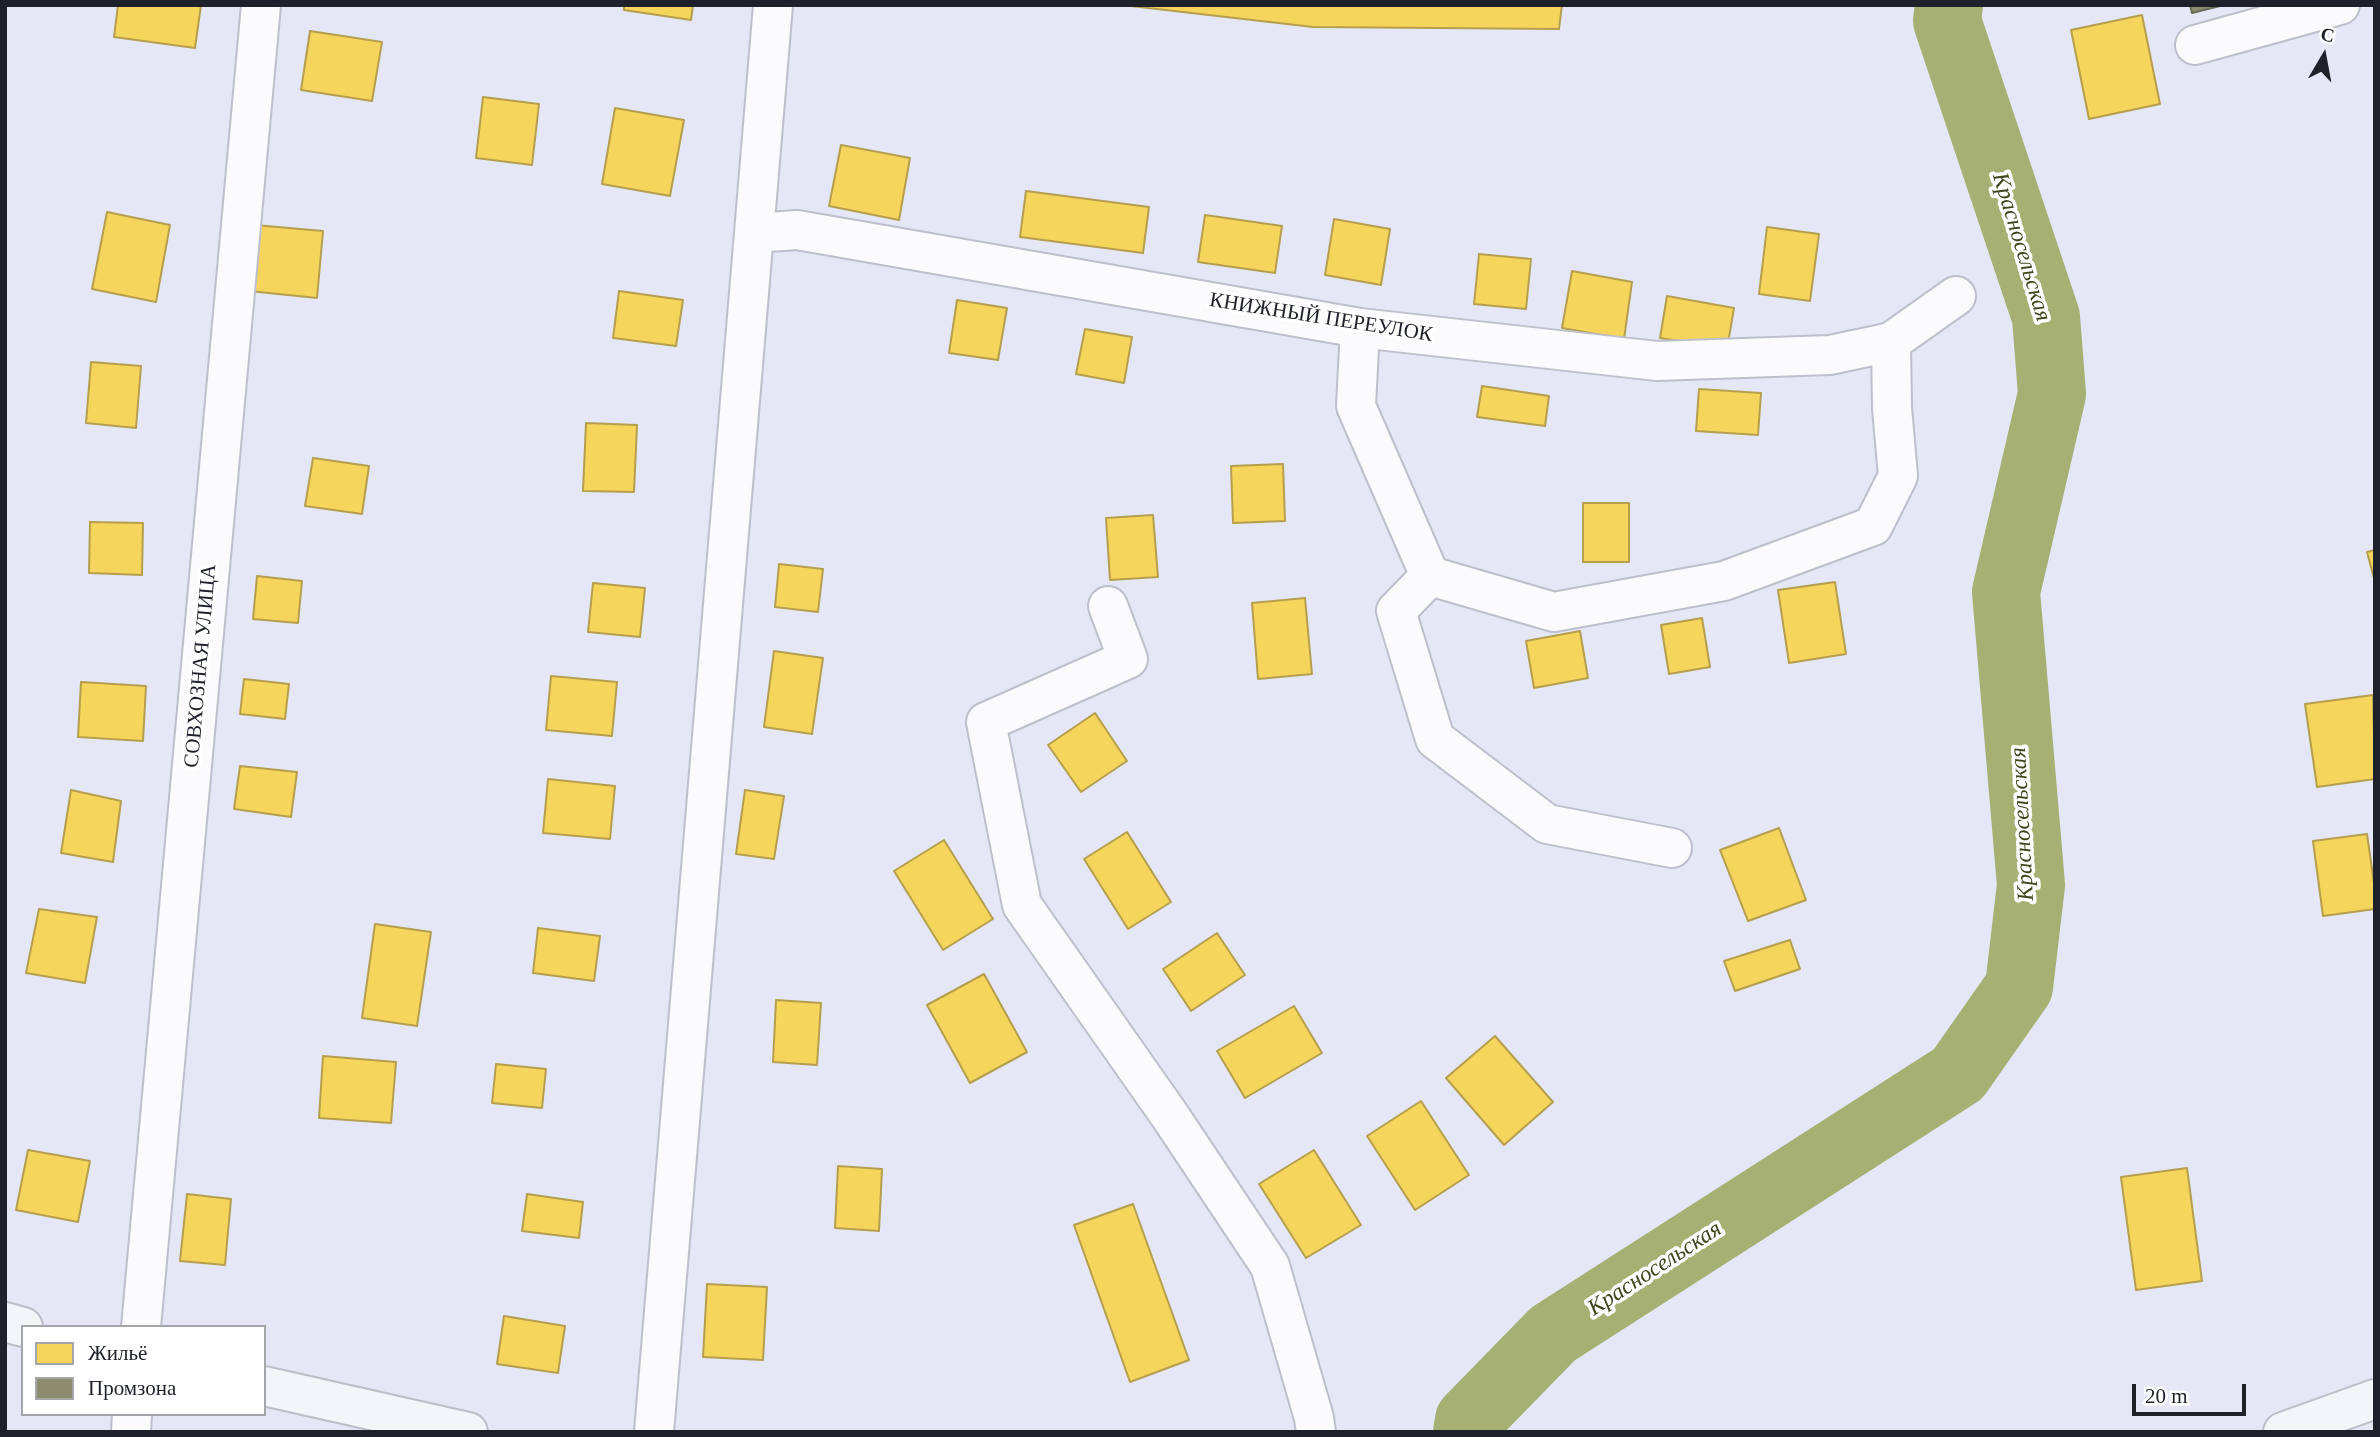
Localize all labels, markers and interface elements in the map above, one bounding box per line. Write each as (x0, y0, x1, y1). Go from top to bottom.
north arrow (2289, 21, 2359, 91)
text: С (2319, 23, 2336, 46)
water label: Красносельская (1985, 169, 2057, 325)
street label: КНИЖНЫЙ ПЕРЕУЛОК (1208, 288, 1434, 348)
street label: СОВХОЗНАЯ УЛИЦА (180, 563, 222, 769)
water label: Красносельская (2005, 746, 2041, 902)
water label: Красносельская (1583, 1215, 1727, 1323)
legend (21, 1325, 266, 1416)
text: Жильё (88, 1341, 147, 1365)
scale bar (2135, 1370, 2249, 1414)
text: Промзона (88, 1376, 176, 1400)
text: 20 m (2145, 1384, 2188, 1408)

